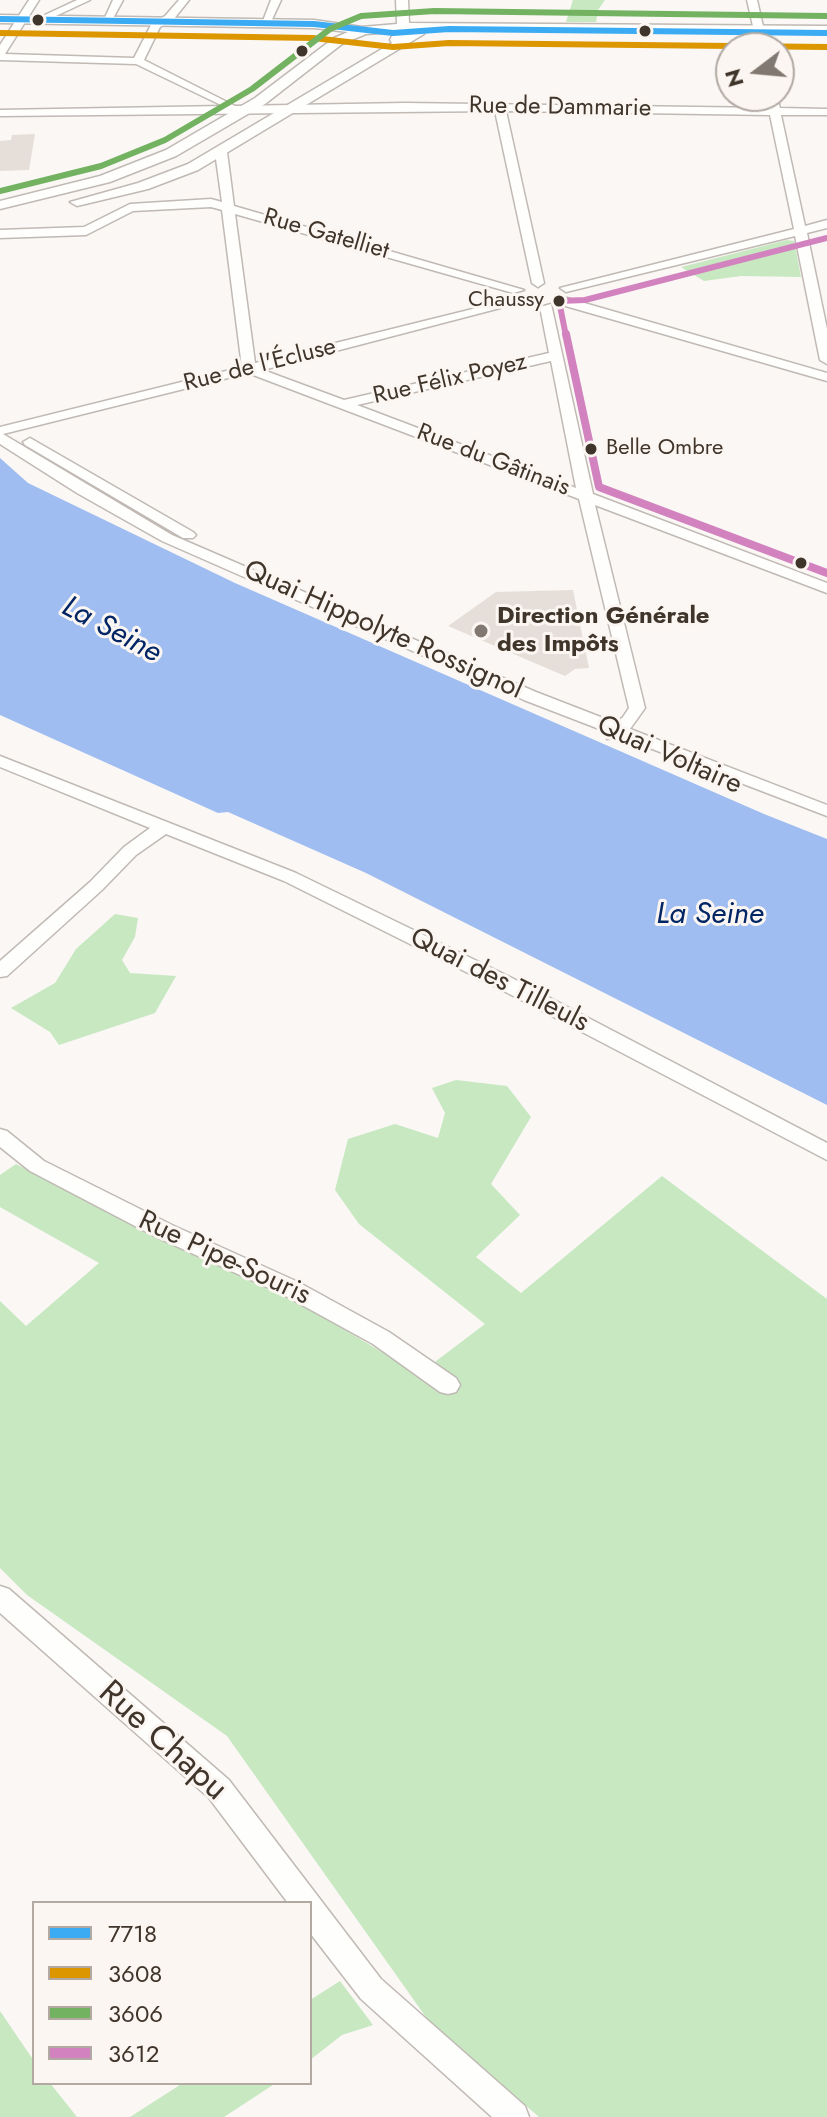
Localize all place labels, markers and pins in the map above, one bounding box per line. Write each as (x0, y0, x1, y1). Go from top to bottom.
unlabelled marker (30, 12, 46, 28)
unlabelled marker (637, 23, 653, 39)
unlabelled marker (294, 43, 310, 59)
place label: Chaussy (468, 288, 544, 314)
marker: Chaussy (551, 293, 567, 309)
place label: Belle Ombre (606, 436, 723, 462)
marker: Belle Ombre (583, 441, 599, 457)
unlabelled marker (793, 555, 809, 571)
place label: Direction Générale des Impôts (497, 603, 710, 659)
marker: Direction Générale des Impôts (472, 622, 490, 640)

